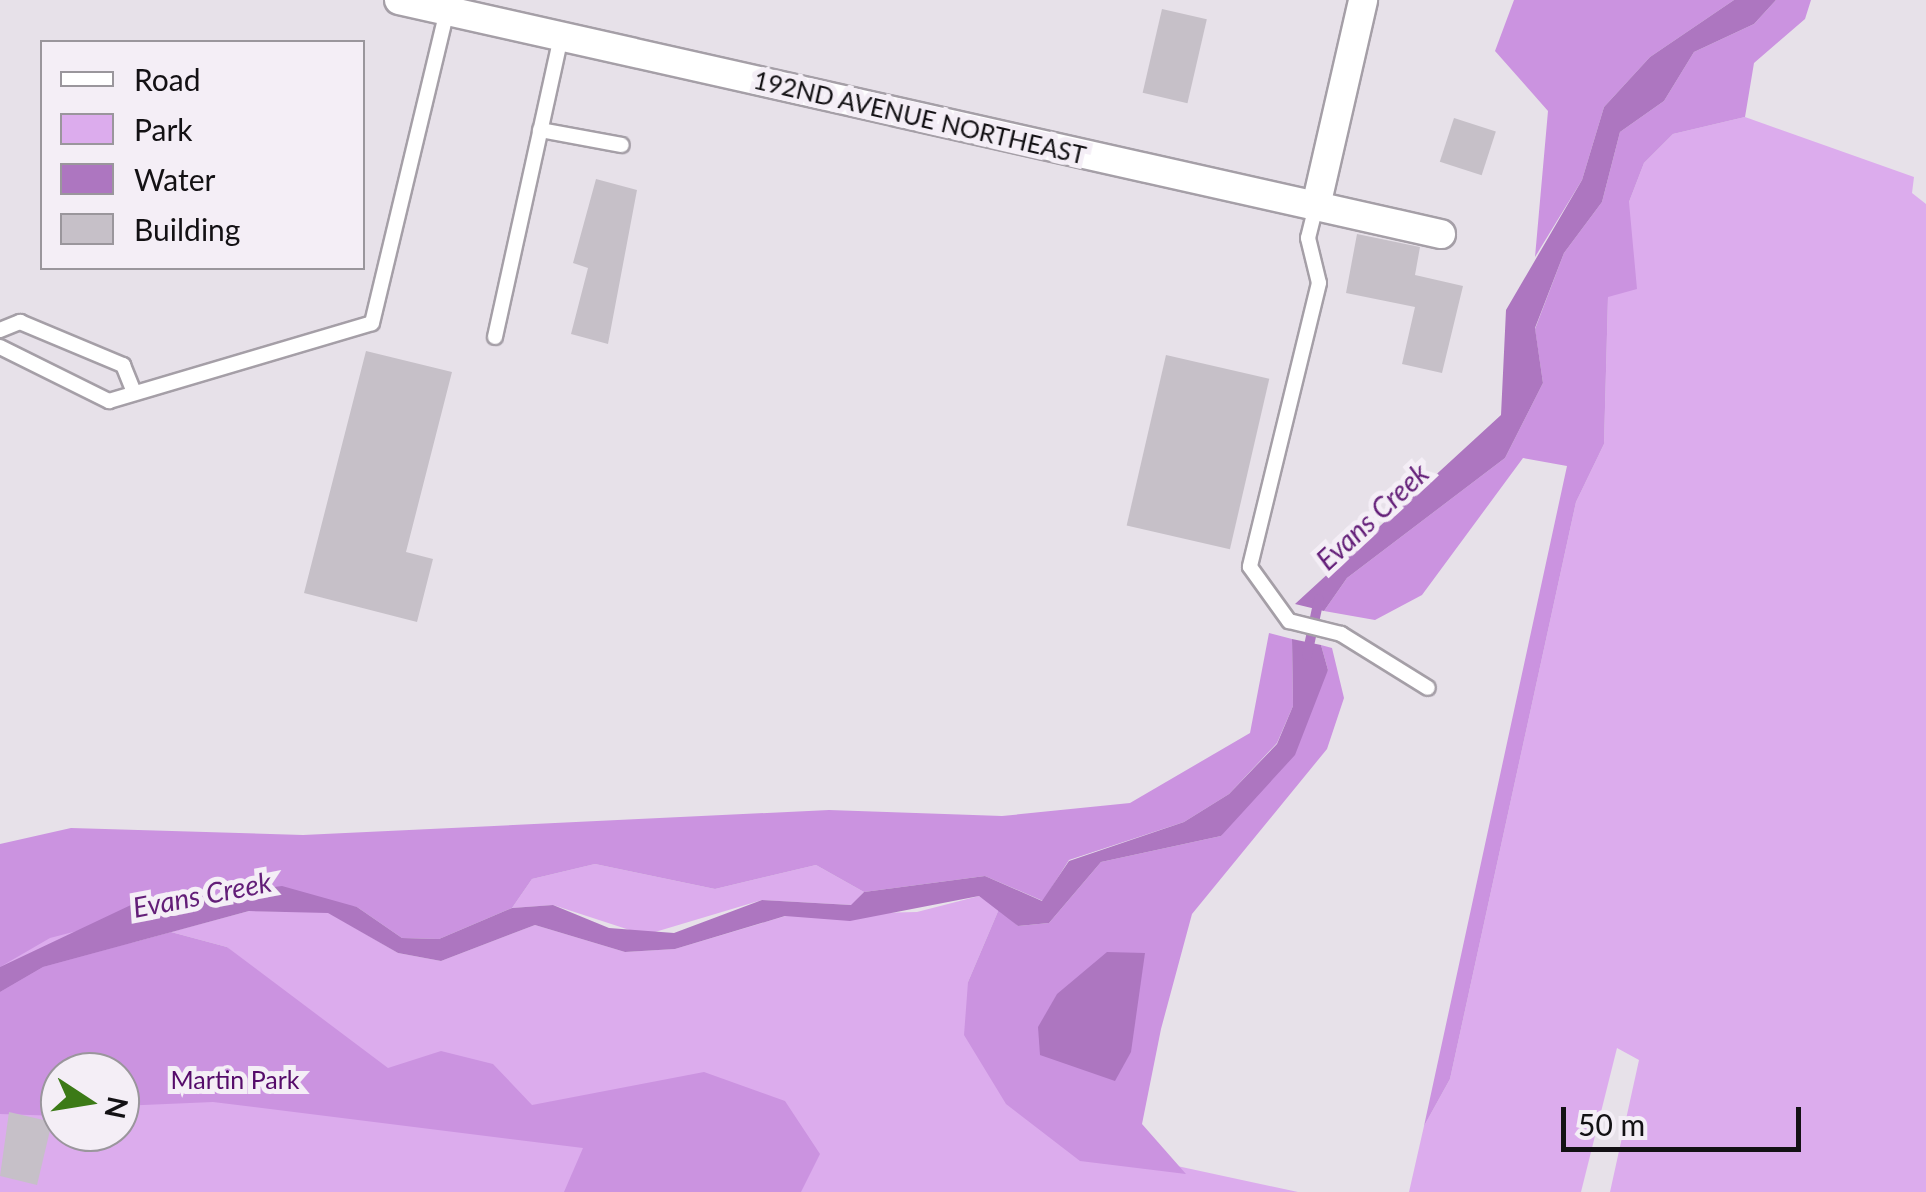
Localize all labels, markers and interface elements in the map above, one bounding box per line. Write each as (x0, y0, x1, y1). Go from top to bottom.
legend (40, 40, 365, 270)
text: Road (134, 61, 201, 97)
street label: 192ND AVENUE NORTHEAST (751, 64, 1089, 170)
text: Park (134, 111, 193, 147)
text: Water (134, 161, 216, 197)
text: Building (134, 211, 240, 247)
water label: Evans Creek (1309, 456, 1435, 576)
water label: Evans Creek (130, 864, 274, 924)
north arrow (40, 1052, 140, 1152)
park label: Martin Park (171, 1064, 299, 1094)
scale bar (1566, 1087, 1806, 1149)
text: N (99, 1094, 136, 1122)
text: 50 m (1578, 1106, 1645, 1142)

